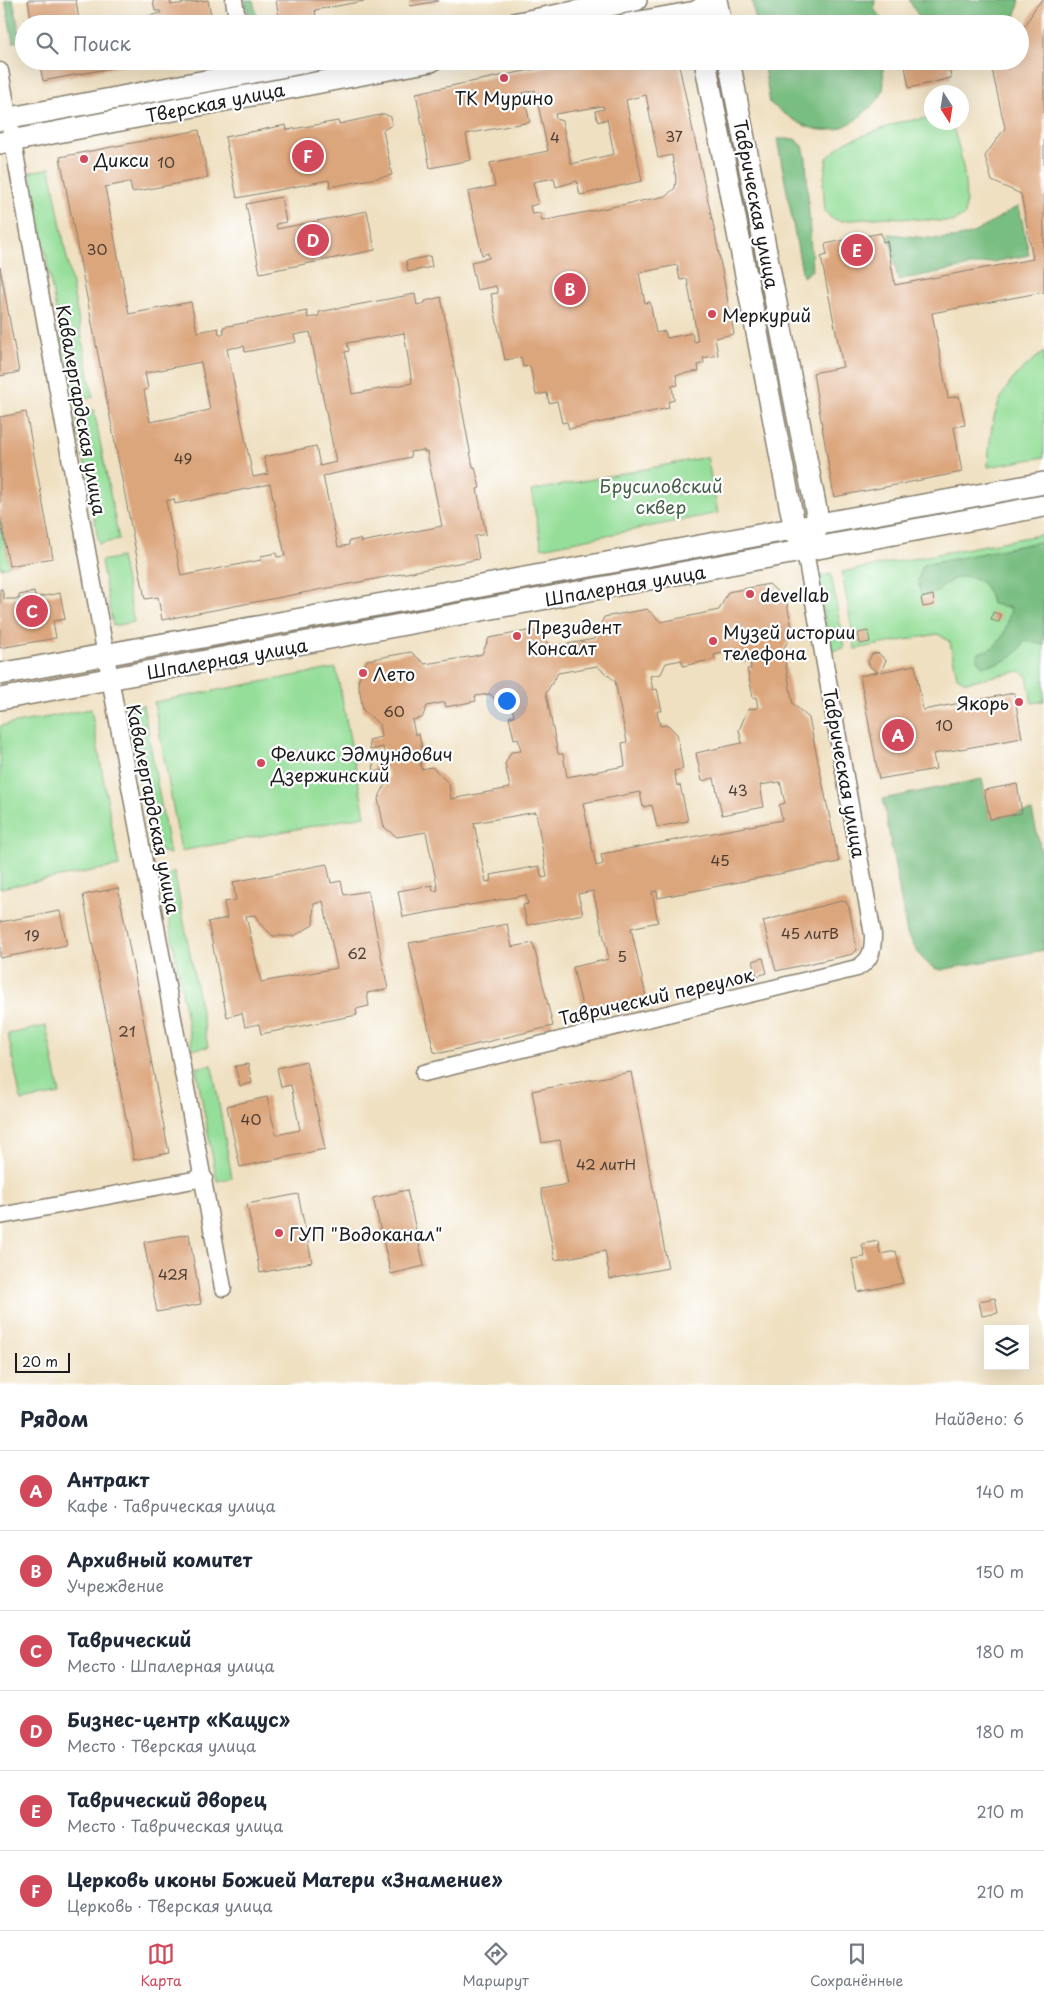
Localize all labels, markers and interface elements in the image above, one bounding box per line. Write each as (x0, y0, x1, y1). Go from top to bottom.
search box (15, 15, 1029, 70)
icon: search (33, 29, 61, 57)
text: Поиск (73, 29, 131, 57)
marker: ТК Мурино (498, 72, 510, 84)
street label: Тверская улица (143, 75, 287, 129)
place label: ТК Мурино (454, 84, 554, 111)
north arrow (924, 85, 969, 130)
street label: Таврическая улица (727, 117, 787, 292)
house number: 37 (665, 124, 683, 147)
house number: 4 (550, 125, 560, 148)
pin: F (292, 137, 324, 175)
place label: Дикси (93, 146, 149, 173)
house number: 10 (157, 150, 175, 173)
marker: Дикси (78, 153, 90, 165)
pin: D (297, 221, 329, 259)
pin: E (841, 231, 873, 269)
house number: 30 (87, 237, 107, 260)
pin: B (554, 270, 586, 308)
place label: Меркурий (722, 301, 811, 328)
street label: Кавалергардская улица (50, 303, 114, 518)
marker: Меркурий (706, 308, 718, 320)
house number: 49 (174, 446, 192, 469)
park label: Брусиловский сквер (599, 472, 723, 520)
street label: Шпалерная улица (543, 557, 708, 612)
place label: devellab (760, 581, 829, 608)
marker: devellab (744, 588, 756, 600)
pin: C (16, 592, 48, 630)
place label: Президент Консалт (527, 613, 622, 661)
place label: Музей истории телефона (723, 618, 856, 666)
street label: Шпалерная улица (145, 630, 310, 685)
marker: Президент Консалт (511, 630, 523, 642)
marker: Музей истории телефона (707, 635, 719, 647)
place label: Лето (373, 660, 415, 687)
marker: Лето (357, 667, 369, 679)
street label: Таврическая улица (817, 686, 873, 861)
your location (494, 688, 520, 714)
place label: Якорь (957, 689, 1009, 716)
marker: Якорь (1013, 696, 1025, 708)
house number: 60 (383, 699, 405, 722)
street label: Кавалергардская улица (120, 702, 188, 917)
house number: 10 (935, 713, 953, 736)
pin: A (882, 716, 914, 754)
place label: Феликс Эдмундович Дзержинский (270, 740, 453, 788)
marker: Феликс Эдмундович Дзержинский (255, 757, 267, 769)
house number: 43 (728, 778, 748, 801)
house number: 45 (710, 848, 730, 871)
house number: 45 литВ (781, 921, 839, 944)
house number: 19 (24, 923, 40, 946)
house number: 62 (347, 941, 367, 964)
house number: 5 (617, 944, 627, 967)
street label: Таврический переулок (556, 960, 757, 1032)
house number: 21 (118, 1019, 136, 1042)
house number: 40 (241, 1107, 261, 1130)
house number: 42 литН (576, 1152, 636, 1175)
place label: ГУП "Водоканал" (289, 1220, 442, 1247)
marker: ГУП "Водоканал" (273, 1227, 285, 1239)
house number: 42Я (158, 1262, 188, 1285)
map controls (984, 1325, 1029, 1370)
button: layers (984, 1325, 1029, 1370)
scale bar (15, 1350, 70, 1373)
text: 20 m (22, 1351, 58, 1372)
text: Рядом (20, 1402, 88, 1434)
text: Найдено: 6 (934, 1406, 1024, 1430)
text: Антракт (67, 1465, 149, 1493)
text: A (30, 1479, 42, 1503)
text: 140 m (976, 1479, 1024, 1503)
text: Кафе · Таврическая улица (67, 1493, 275, 1517)
text: Архивный комитет (67, 1545, 252, 1573)
text: B (31, 1559, 41, 1583)
text: 150 m (976, 1559, 1024, 1583)
text: Учреждение (67, 1573, 164, 1597)
text: Таврический (67, 1625, 192, 1653)
text: C (30, 1639, 42, 1663)
text: 180 m (976, 1639, 1024, 1663)
text: Место · Шпалерная улица (67, 1653, 275, 1677)
text: Бизнес-центр «Кацус» (67, 1705, 290, 1733)
text: D (30, 1719, 42, 1743)
text: 180 m (976, 1719, 1024, 1743)
text: Место · Тверская улица (67, 1733, 256, 1757)
text: Таврический дворец (67, 1785, 266, 1813)
text: E (31, 1799, 41, 1823)
text: 210 m (976, 1799, 1024, 1823)
text: Место · Таврическая улица (67, 1813, 283, 1837)
text: Церковь иконы Божией Матери «Знамение» (67, 1865, 503, 1893)
text: F (31, 1879, 41, 1903)
text: 210 m (976, 1879, 1024, 1903)
text: Церковь · Тверская улица (67, 1893, 273, 1917)
tab: Карта (141, 1940, 182, 1991)
tab: Маршрут (463, 1940, 529, 1991)
tab: Сохранённые (810, 1940, 903, 1991)

